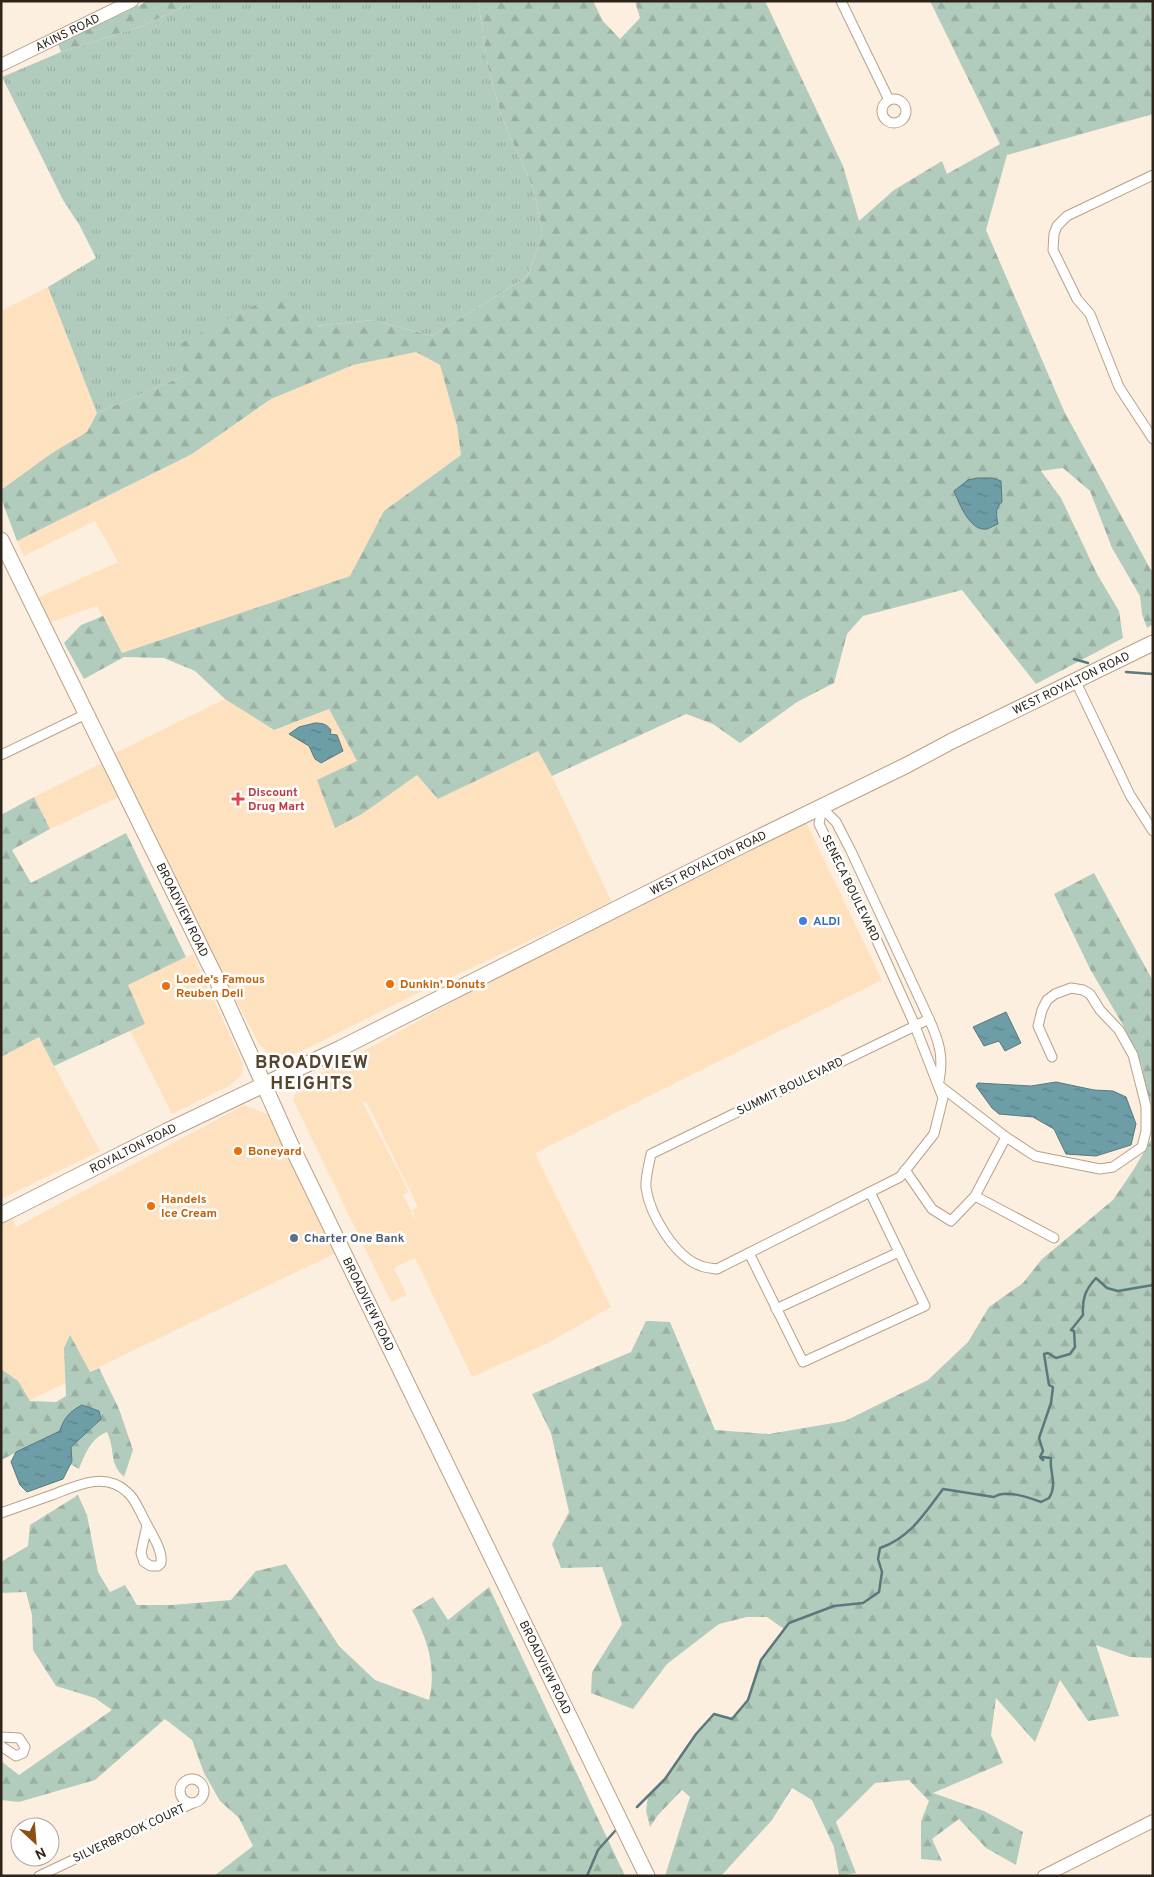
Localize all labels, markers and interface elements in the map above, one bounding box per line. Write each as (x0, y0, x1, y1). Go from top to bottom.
street label: AKINS ROAD (33, 11, 103, 56)
street label: WEST ROYALTON ROAD (1010, 649, 1133, 719)
place label: Discount Drug Mart (248, 785, 305, 815)
marker: Discount Drug Mart (232, 793, 244, 805)
street label: WEST ROYALTON ROAD (647, 828, 770, 900)
street label: SENECA BOULEVARD (817, 832, 883, 945)
street label: BROADVIEW ROAD (152, 861, 211, 960)
place label: ALDI (813, 914, 840, 930)
marker: ALDI (797, 915, 809, 927)
place label: Loede's Famous Reuben Deli (176, 972, 265, 1002)
place label: Dunkin' Donuts (400, 977, 486, 993)
marker: Dunkin' Donuts (384, 978, 396, 990)
marker: Loede's Famous Reuben Deli (160, 980, 172, 992)
district label: BROADVIEW HEIGHTS (255, 1052, 369, 1096)
street label: SUMMIT BOULEVARD (734, 1054, 846, 1120)
street label: ROYALTON ROAD (87, 1121, 180, 1178)
place label: Boneyard (248, 1144, 302, 1160)
marker: Boneyard (232, 1145, 244, 1157)
place label: Handels Ice Cream (161, 1192, 217, 1222)
marker: Handels Ice Cream (145, 1200, 157, 1212)
place label: Charter One Bank (304, 1231, 405, 1247)
marker: Charter One Bank (288, 1232, 300, 1244)
street label: BROADVIEW ROAD (338, 1255, 397, 1354)
street label: BROADVIEW ROAD (515, 1618, 574, 1718)
street label: SILVERBROOK COURT (71, 1801, 188, 1867)
north arrow (10, 1817, 60, 1867)
text: N (32, 1842, 48, 1862)

